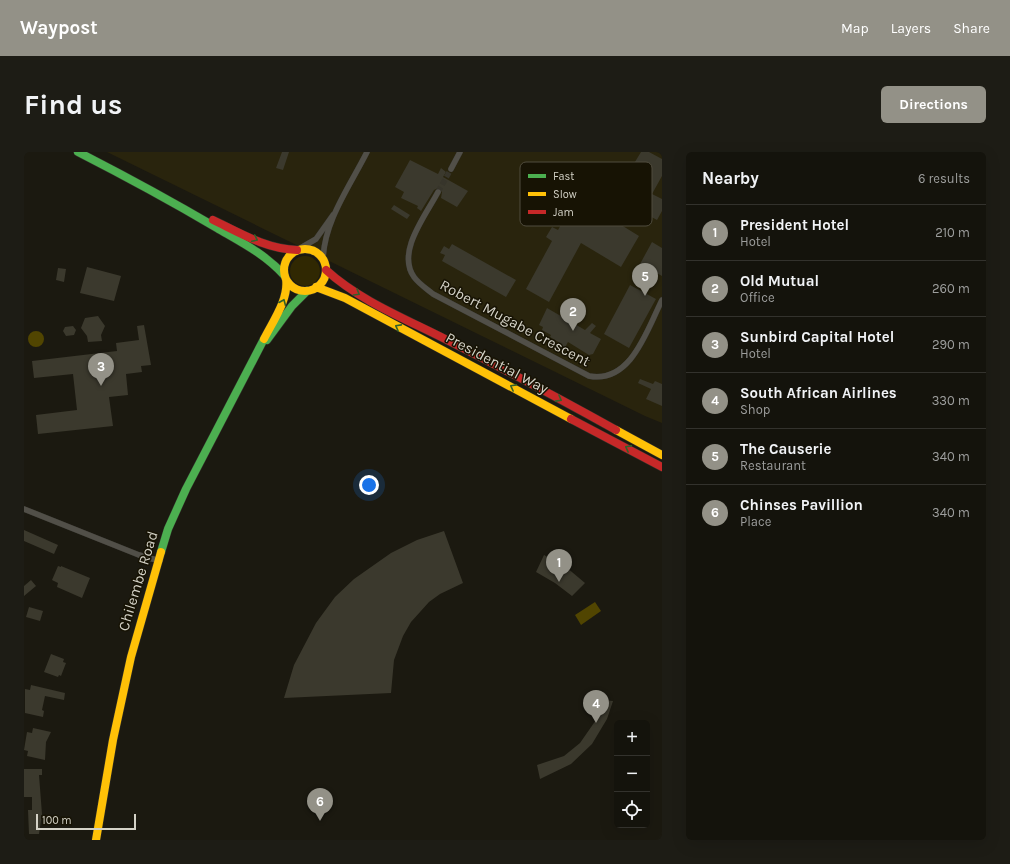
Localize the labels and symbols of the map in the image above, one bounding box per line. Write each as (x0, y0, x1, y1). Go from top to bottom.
legend (520, 162, 652, 226)
text: Fast (553, 170, 574, 183)
text: Slow (553, 188, 577, 201)
text: Jam (553, 206, 574, 219)
one-way arrow (251, 234, 259, 242)
pin: 5 (632, 263, 658, 296)
street label: Robert Mugabe Crescent (437, 276, 594, 370)
one-way arrow (353, 289, 360, 296)
pin: 2 (560, 298, 586, 331)
one-way arrow (278, 299, 286, 306)
one-way arrow (395, 324, 402, 331)
street label: Presidential Way (443, 328, 551, 398)
pin: 3 (88, 353, 114, 386)
one-way arrow (510, 384, 517, 392)
one-way arrow (555, 394, 562, 402)
one-way arrow (624, 446, 632, 453)
your location (359, 475, 379, 495)
street label: Chilembe Road (114, 529, 162, 633)
pin: 1 (546, 549, 572, 582)
pin: 4 (583, 690, 609, 723)
pin: 6 (307, 788, 333, 821)
scale bar (36, 812, 136, 831)

